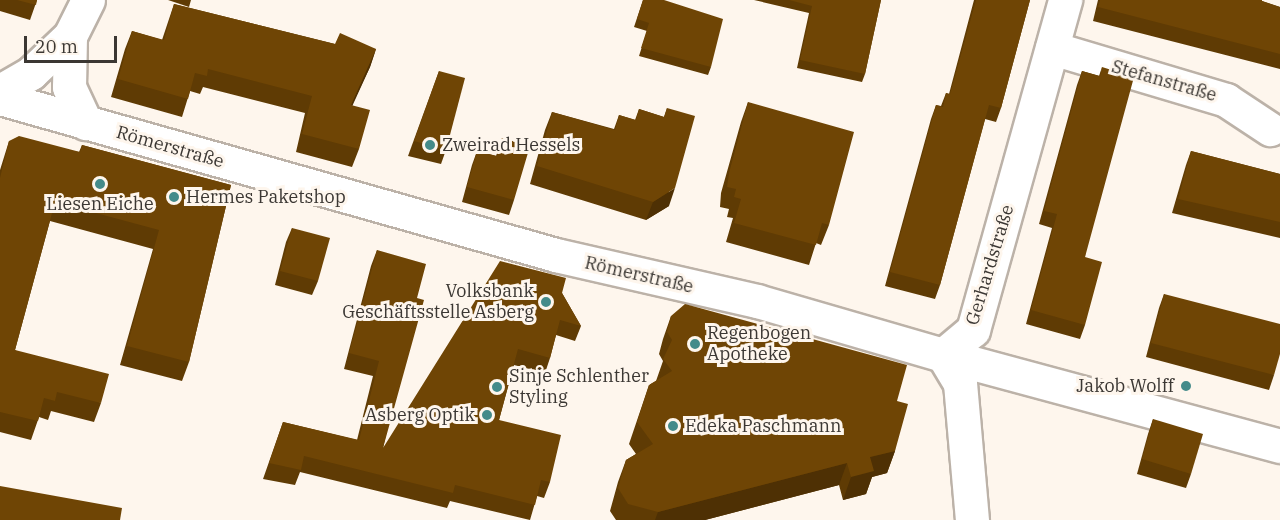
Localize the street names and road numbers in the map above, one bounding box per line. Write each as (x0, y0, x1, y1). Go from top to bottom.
street label: Stefanstraße (1109, 56, 1219, 106)
street label: Römerstraße (114, 121, 226, 173)
street label: Gerhardstraße (961, 202, 1019, 328)
street label: Römerstraße (583, 252, 695, 298)

